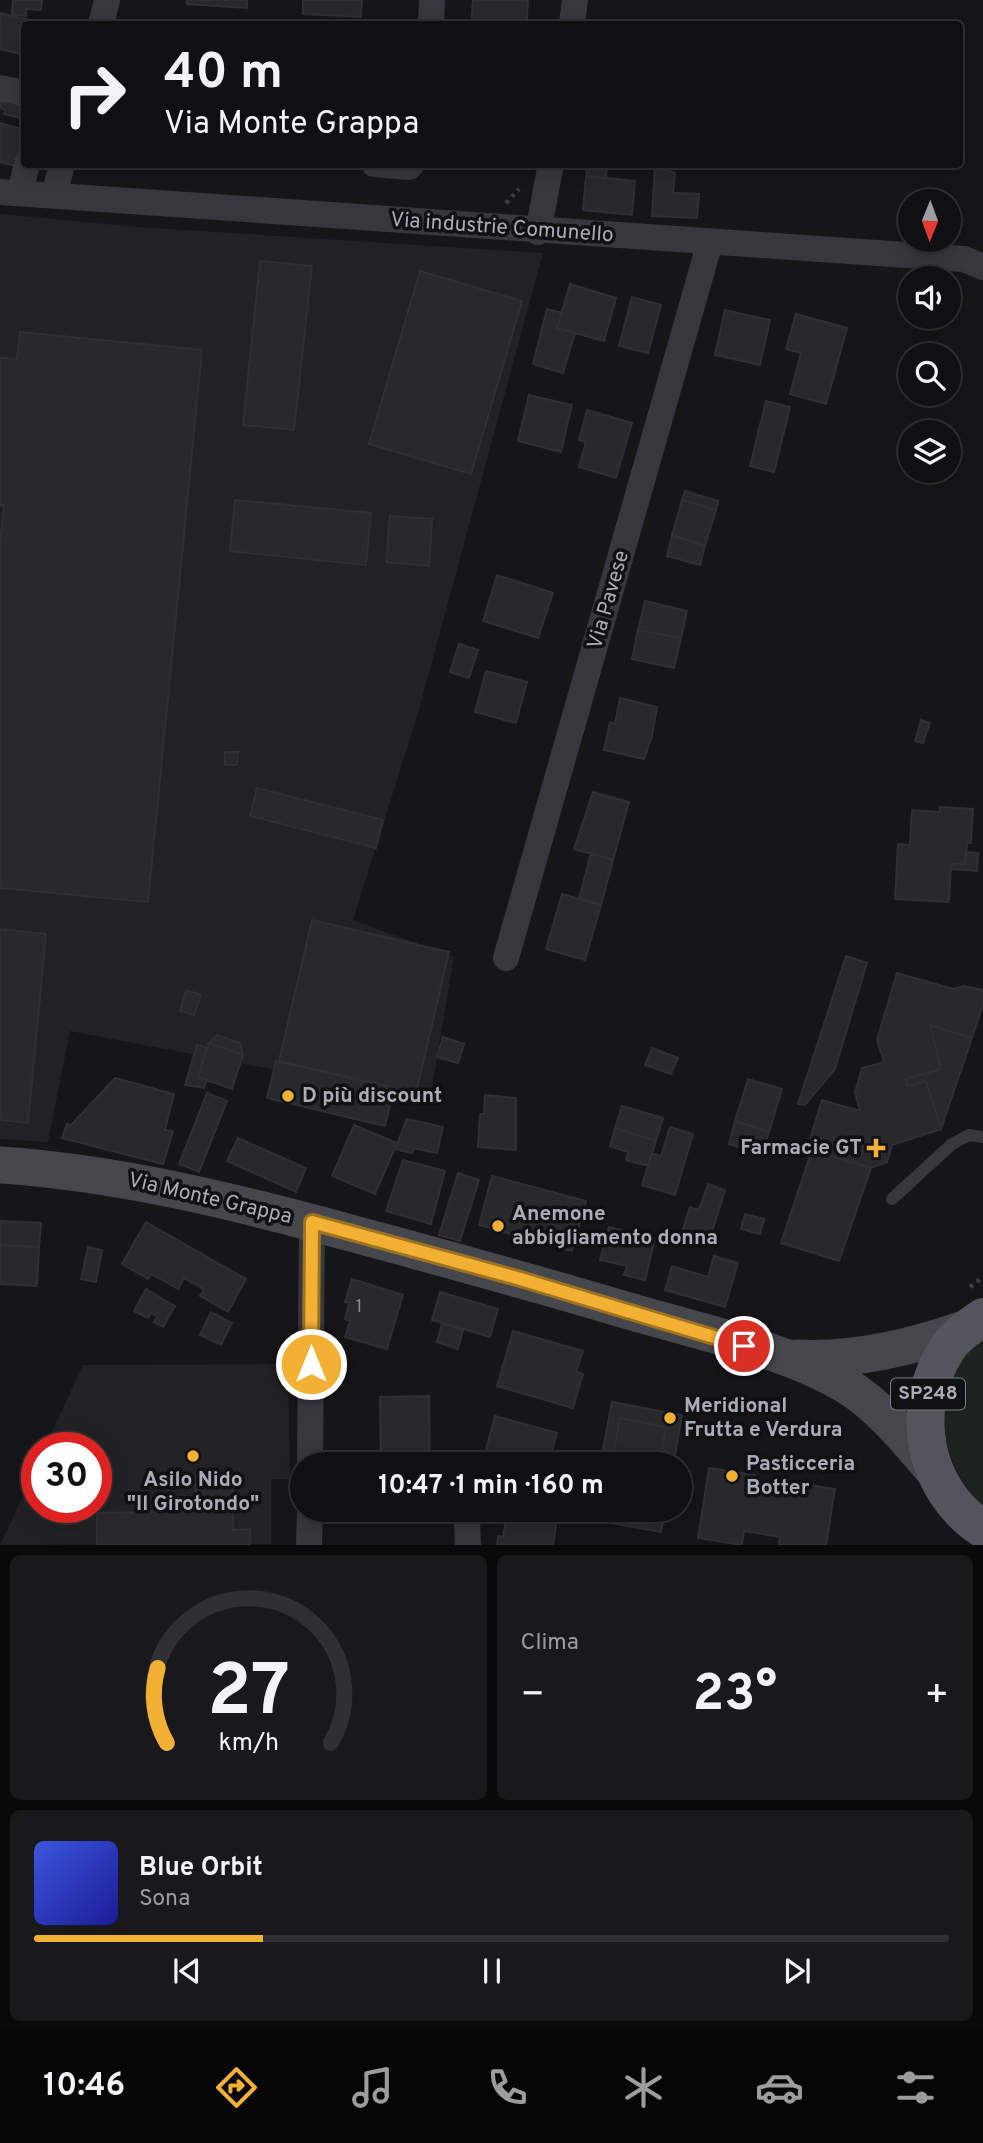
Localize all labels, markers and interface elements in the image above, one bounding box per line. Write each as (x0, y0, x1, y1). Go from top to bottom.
text: 40 m (164, 44, 283, 106)
icon: right (49, 49, 140, 140)
text: Via Monte Grappa (164, 105, 419, 145)
north arrow (898, 189, 961, 252)
map controls (898, 189, 961, 483)
street label: Via industrie Comunello (389, 207, 615, 249)
button: sound (898, 266, 961, 329)
button: search (898, 343, 961, 406)
button: layers (898, 420, 961, 483)
street label: Via Pavese (582, 547, 636, 653)
place label: D più discount (302, 1083, 442, 1110)
marker: D più discount (280, 1088, 296, 1104)
place label: Farmacie GT (740, 1135, 862, 1162)
marker: Farmacie GT (868, 1140, 884, 1156)
street label: Via Monte Grappa (125, 1167, 295, 1231)
place label: Anemone abbigliamento donna (512, 1201, 718, 1252)
marker: Anemone abbigliamento donna (490, 1218, 506, 1234)
house number: 1 (356, 1296, 362, 1319)
pin (714, 1316, 774, 1376)
position arrow (274, 1327, 348, 1401)
icon: arrive (725, 1327, 763, 1365)
road number: SP248 (891, 1378, 965, 1410)
place label: Meridional Frutta e Verdura (684, 1393, 842, 1444)
marker: Meridional Frutta e Verdura (662, 1410, 678, 1426)
speed limit sign: 30 (21, 1432, 112, 1523)
marker: Asilo Nido "Il Girotondo" (185, 1448, 201, 1464)
place label: Pasticceria Botter (746, 1451, 855, 1502)
place label: Asilo Nido "Il Girotondo" (127, 1467, 259, 1518)
marker: Pasticceria Botter (724, 1468, 740, 1484)
text: 10:47 · 1 min · 160 m (378, 1470, 604, 1503)
text: Clima (521, 1629, 579, 1658)
text: 27 (207, 1650, 290, 1742)
text: 23° (692, 1663, 777, 1729)
text: − (521, 1672, 545, 1721)
text: + (924, 1672, 949, 1721)
text: km/h (218, 1728, 279, 1760)
text: Blue Orbit (139, 1852, 263, 1885)
text: Sona (139, 1885, 190, 1914)
icon: previous (168, 1952, 206, 1990)
icon: pause (473, 1952, 511, 1990)
icon: next (778, 1952, 816, 1990)
icon: directions (212, 2063, 261, 2112)
icon: music (348, 2063, 397, 2112)
icon: phone (483, 2063, 532, 2112)
icon: climate (619, 2063, 668, 2112)
icon: car (755, 2063, 804, 2112)
icon: filters (891, 2063, 940, 2112)
text: 10:46 (43, 2067, 125, 2107)

